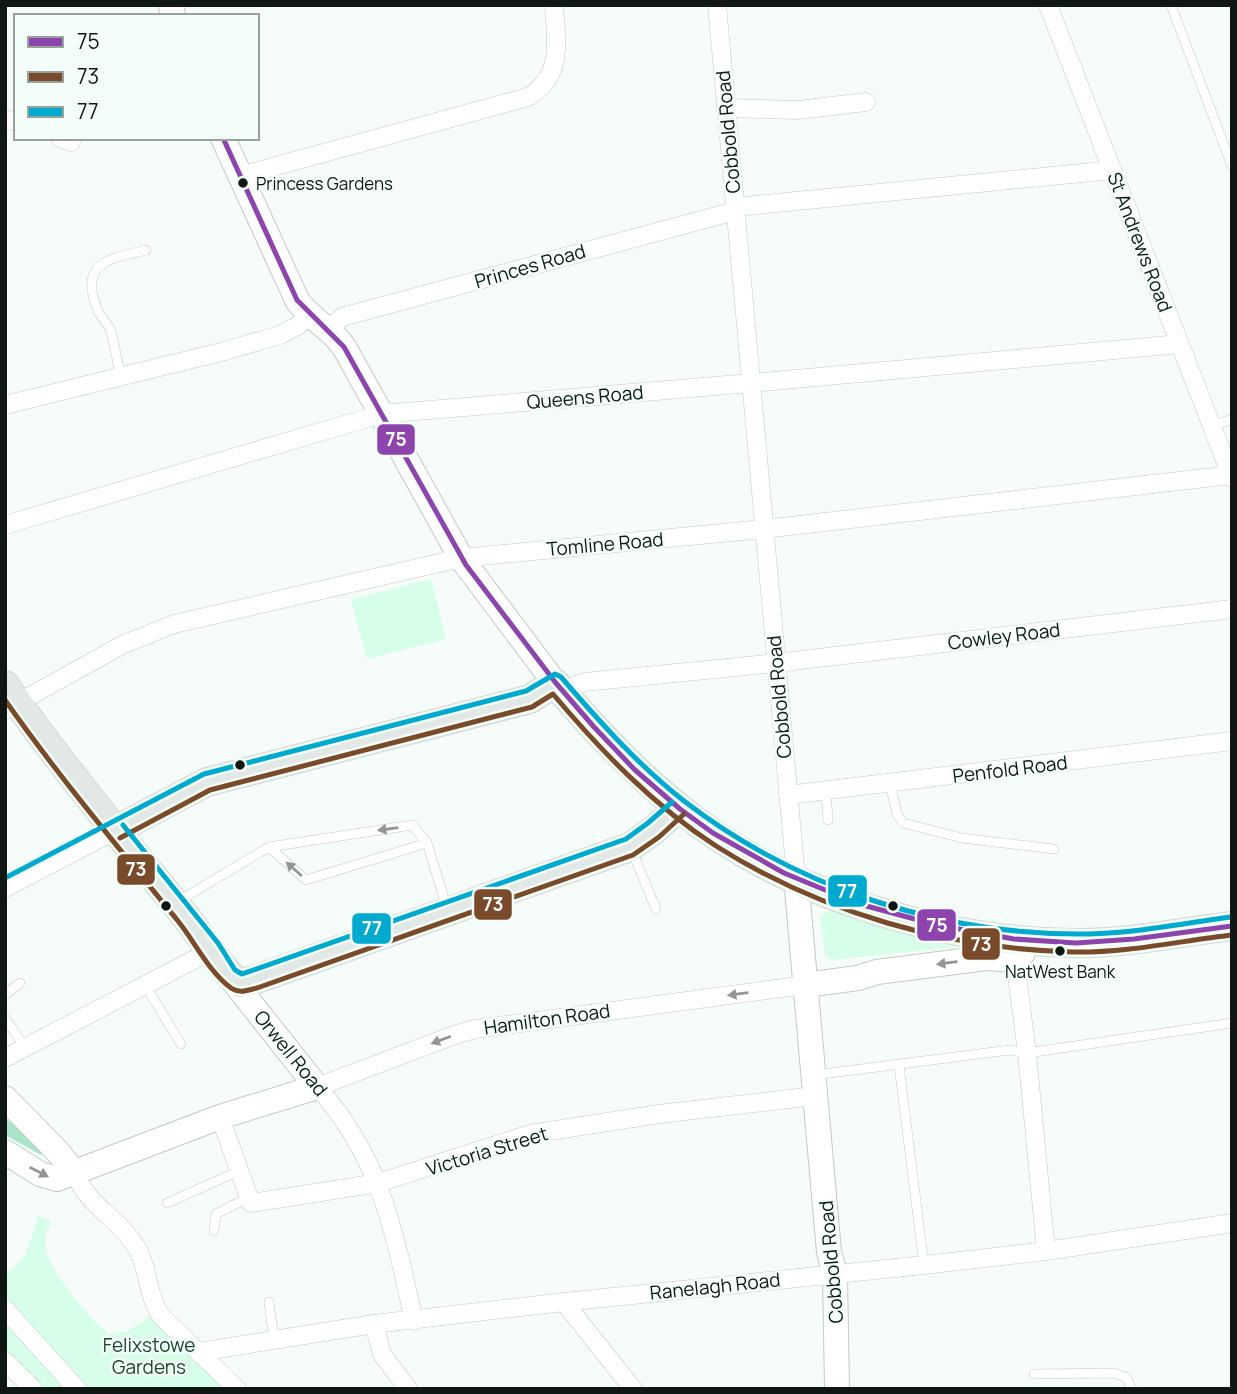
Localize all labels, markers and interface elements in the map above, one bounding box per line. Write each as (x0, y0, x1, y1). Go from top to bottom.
legend (14, 14, 259, 140)
text: 75 (77, 27, 100, 55)
text: 73 (77, 62, 99, 90)
street label: Cobbold Road (710, 70, 746, 194)
text: 77 (77, 97, 99, 125)
street label: St Andrews Road (1101, 168, 1179, 316)
place label: Princess Gardens (256, 172, 393, 195)
marker: Princess Gardens (236, 176, 250, 190)
street label: Princes Road (472, 238, 588, 294)
street label: Queens Road (526, 379, 644, 415)
line badge: 75 (376, 423, 416, 456)
text: 75 (385, 426, 407, 452)
street label: Tomline Road (545, 526, 665, 562)
street label: Cowley Road (946, 616, 1062, 656)
street label: Cobbold Road (761, 635, 797, 759)
street label: Penfold Road (951, 749, 1069, 789)
unlabelled marker (233, 758, 247, 772)
one-way arrow (377, 824, 399, 835)
line badge: 73 (116, 853, 156, 886)
text: 73 (125, 856, 147, 882)
one-way arrow (286, 862, 303, 878)
line badge: 77 (827, 874, 868, 908)
text: 77 (837, 878, 857, 904)
line badge: 73 (473, 888, 513, 921)
text: 73 (482, 891, 504, 917)
unlabelled marker (159, 899, 173, 913)
unlabelled marker (886, 899, 900, 913)
line badge: 75 (916, 908, 957, 942)
line badge: 77 (351, 912, 392, 945)
text: 75 (926, 912, 948, 938)
text: 77 (362, 915, 382, 941)
line badge: 73 (961, 927, 1001, 961)
text: 73 (970, 931, 992, 957)
marker: NatWest Bank (1053, 944, 1067, 958)
one-way arrow (936, 958, 958, 969)
place label: NatWest Bank (1005, 960, 1116, 983)
one-way arrow (727, 988, 749, 999)
street label: Hamilton Road (482, 997, 612, 1041)
street label: Orwell Road (248, 1005, 334, 1101)
one-way arrow (430, 1035, 451, 1046)
street label: Victoria Street (423, 1120, 551, 1182)
one-way arrow (29, 1165, 49, 1177)
street label: Cobbold Road (813, 1200, 849, 1324)
street label: Ranelagh Road (648, 1266, 782, 1306)
park label: Felixstowe Gardens (103, 1332, 195, 1380)

